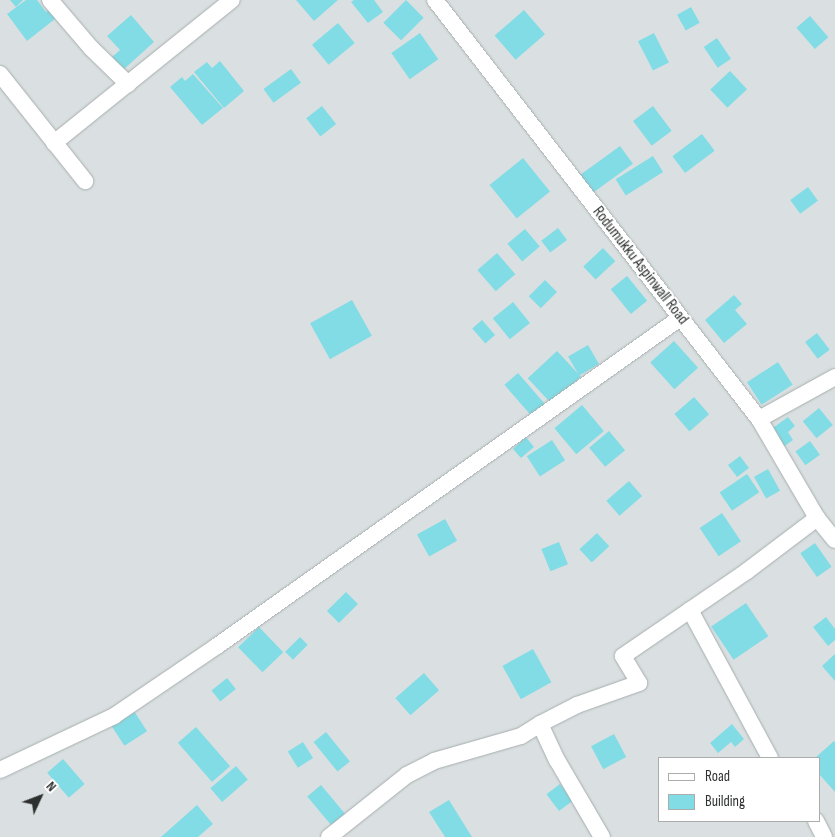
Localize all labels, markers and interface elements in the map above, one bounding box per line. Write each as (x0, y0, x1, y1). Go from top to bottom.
street label: Rodumukku Aspinwall Road (588, 203, 692, 329)
legend (658, 757, 820, 822)
text: Road (705, 767, 730, 786)
north arrow (15, 772, 65, 822)
text: N (43, 778, 60, 795)
text: Building (705, 792, 745, 811)

